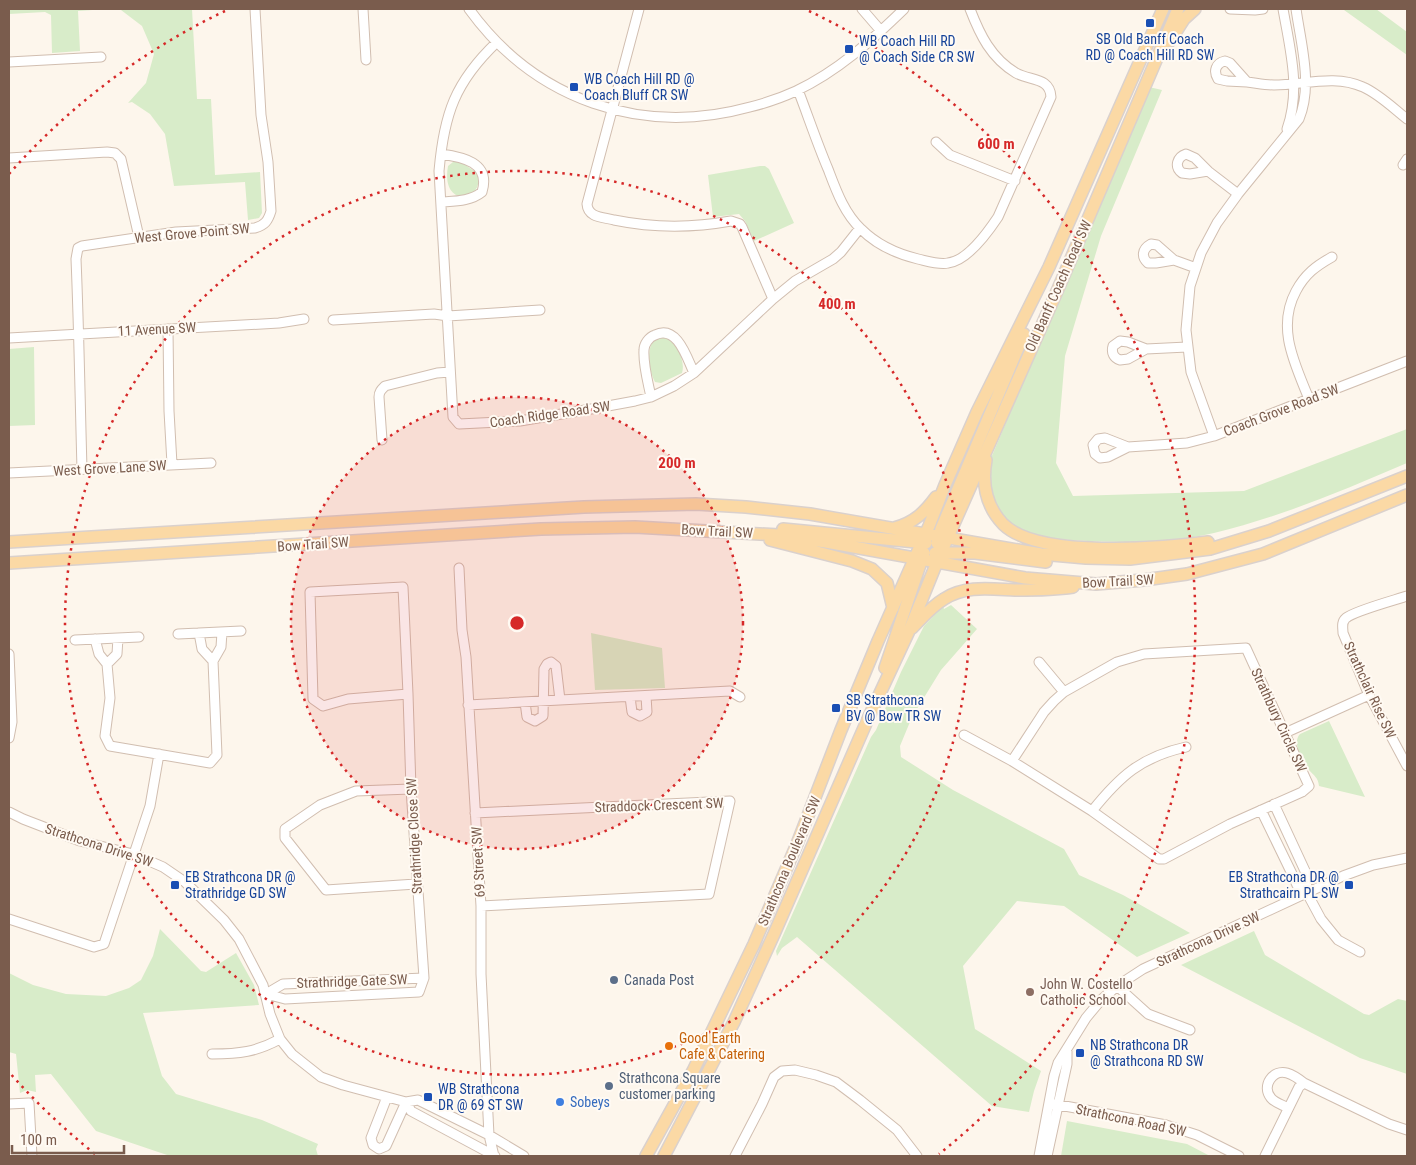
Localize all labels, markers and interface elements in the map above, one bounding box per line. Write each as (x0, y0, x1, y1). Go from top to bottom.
marker: SB Old Banff Coach RD @ Coach Hill RD SW (1144, 17, 1156, 29)
place label: SB Old Banff Coach RD @ Coach Hill RD SW (1086, 31, 1215, 63)
place label: WB Coach Hill RD @ Coach Side CR SW (859, 33, 975, 65)
marker: WB Coach Hill RD @ Coach Side CR SW (843, 43, 855, 55)
place label: WB Coach Hill RD @ Coach Bluff CR SW (584, 71, 695, 103)
marker: WB Coach Hill RD @ Coach Bluff CR SW (568, 81, 580, 93)
text: 600 m (977, 135, 1015, 153)
street label: Old Banff Coach Road SW (1022, 217, 1094, 354)
street label: West Grove Point SW (134, 220, 251, 246)
text: 400 m (818, 295, 856, 313)
street label: 11 Avenue SW (117, 319, 197, 339)
street label: Coach Grove Road SW (1221, 380, 1341, 439)
street label: Coach Ridge Road SW (489, 398, 612, 430)
text: 200 m (658, 454, 696, 472)
street label: West Grove Lane SW (53, 457, 167, 479)
street label: Bow Trail SW (681, 521, 754, 541)
street label: Bow Trail SW (277, 533, 350, 554)
street label: Bow Trail SW (1082, 571, 1155, 591)
centre of rings (508, 614, 526, 632)
street label: Strathclair Rise SW (1341, 639, 1400, 741)
street label: Strathbury Circle SW (1248, 666, 1310, 775)
place label: SB Strathcona BV @ Bow TR SW (846, 692, 941, 724)
marker: SB Strathcona BV @ Bow TR SW (830, 702, 842, 714)
street label: Strathridge Close SW (403, 777, 425, 895)
street label: Strathcona Boulevard SW (754, 794, 824, 928)
street label: Straddock Crescent SW (594, 795, 724, 815)
street label: Strathcona Drive SW (43, 820, 155, 870)
street label: 69 Street SW (468, 826, 488, 898)
place label: EB Strathcona DR @ Strathridge GD SW (185, 869, 296, 901)
place label: EB Strathcona DR @ Strathcairn PL SW (1229, 869, 1339, 901)
marker: EB Strathcona DR @ Strathridge GD SW (169, 879, 181, 891)
marker: EB Strathcona DR @ Strathcairn PL SW (1343, 879, 1355, 891)
street label: Strathcona Drive SW (1154, 908, 1263, 970)
street label: Strathridge Gate SW (296, 971, 408, 991)
place label: Canada Post (624, 972, 694, 988)
marker: Canada Post (608, 974, 620, 986)
place label: John W. Costello Catholic School (1040, 976, 1133, 1008)
marker: John W. Costello Catholic School (1024, 986, 1036, 998)
place label: Good Earth Cafe & Catering (679, 1030, 765, 1062)
place label: NB Strathcona DR @ Strathcona RD SW (1090, 1037, 1204, 1069)
marker: Good Earth Cafe & Catering (663, 1040, 675, 1052)
marker: NB Strathcona DR @ Strathcona RD SW (1074, 1047, 1086, 1059)
place label: Strathcona Square customer parking (619, 1070, 721, 1102)
marker: Strathcona Square customer parking (603, 1080, 615, 1092)
place label: WB Strathcona DR @ 69 ST SW (438, 1081, 523, 1113)
marker: WB Strathcona DR @ 69 ST SW (422, 1091, 434, 1103)
place label: Sobeys (570, 1094, 610, 1110)
marker: Sobeys (554, 1096, 566, 1108)
street label: Strathcona Road SW (1074, 1100, 1188, 1140)
scale bar (12, 1122, 125, 1154)
text: 100 m (20, 1131, 57, 1149)

